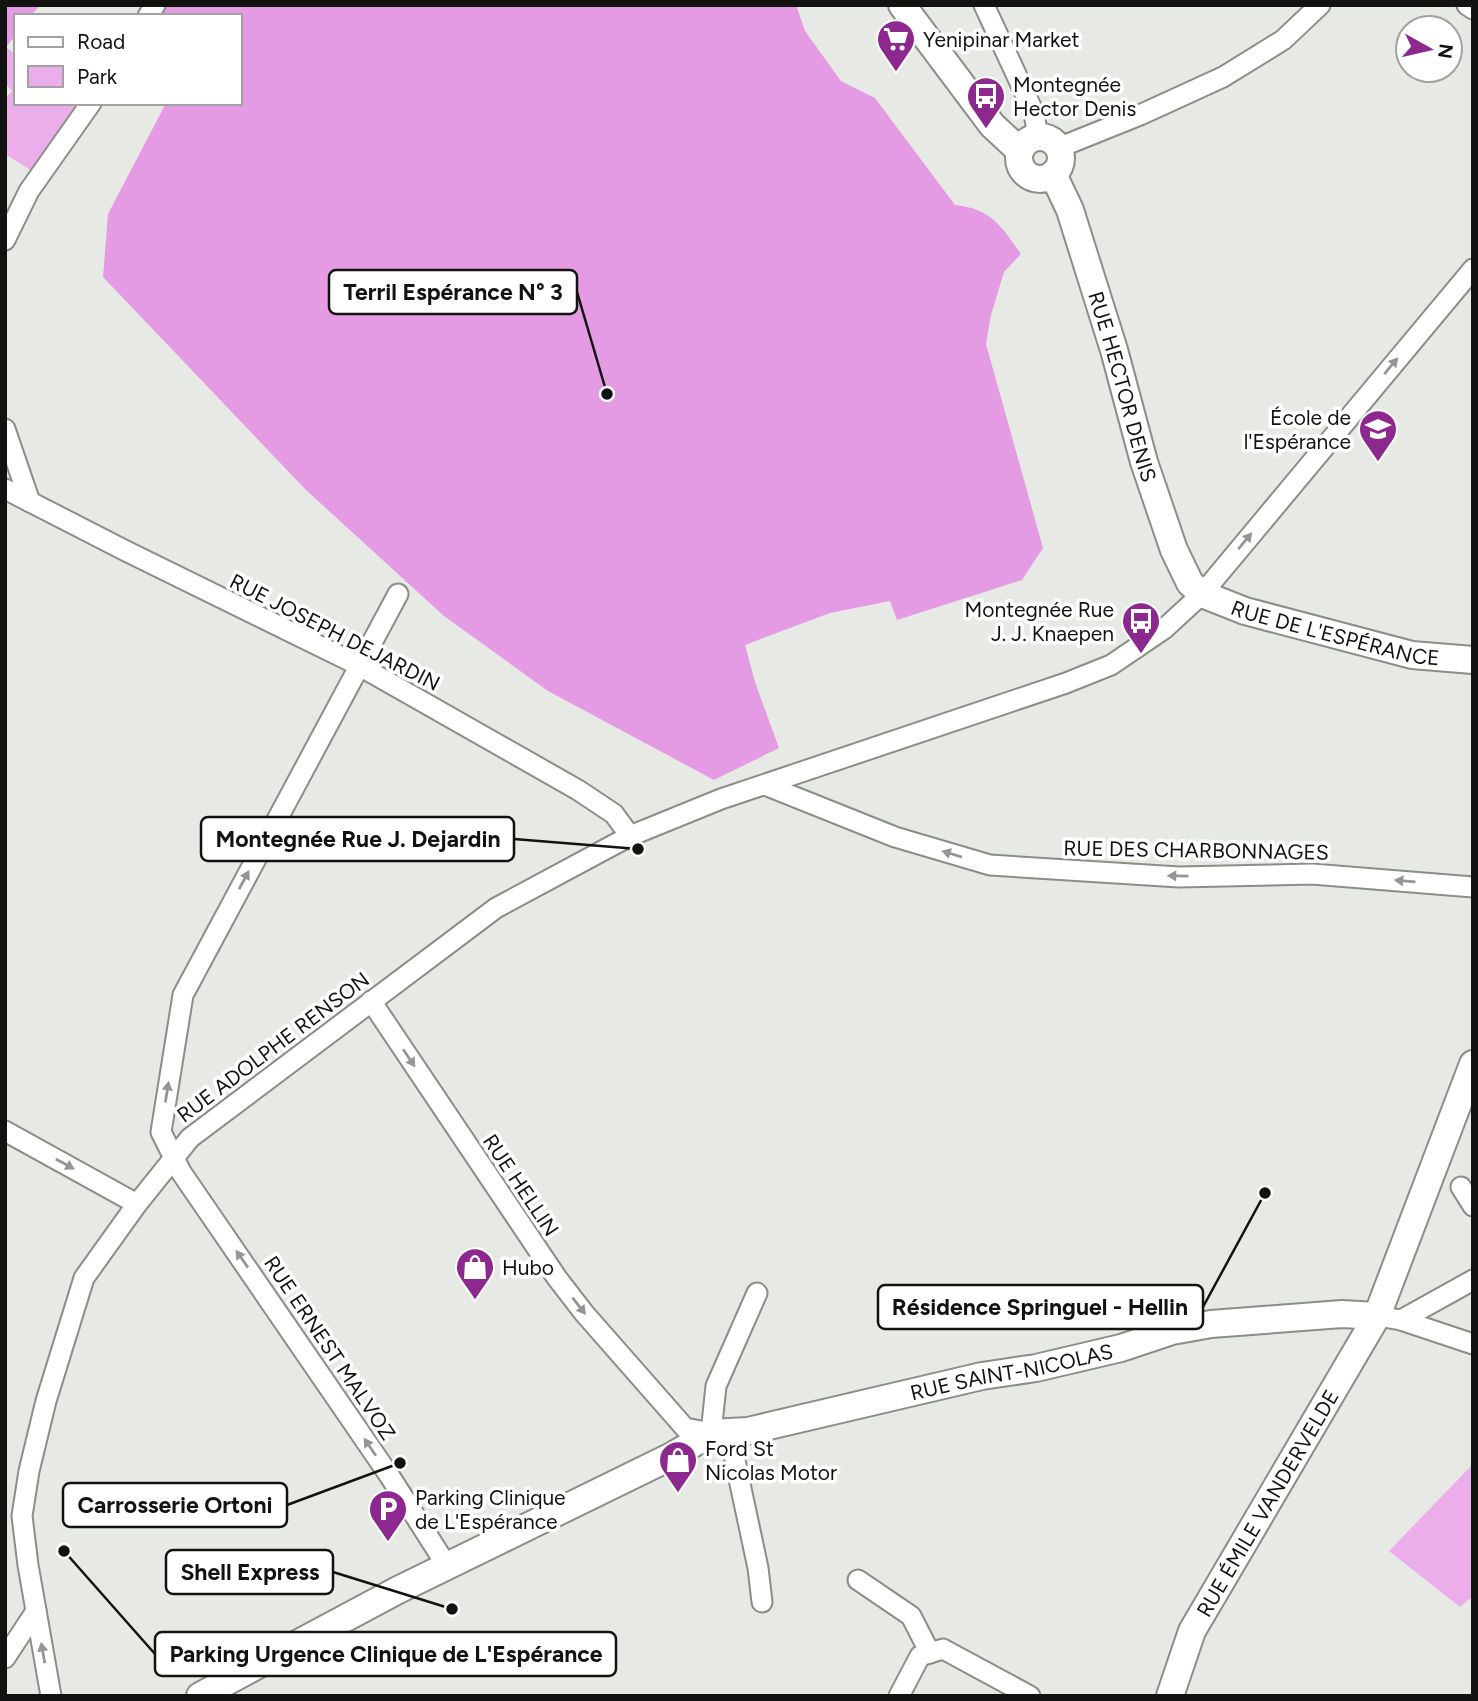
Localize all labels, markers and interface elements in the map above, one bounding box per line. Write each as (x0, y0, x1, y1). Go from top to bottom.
legend (14, 14, 242, 105)
north arrow (1394, 14, 1464, 84)
supermarket icon: Yenipinar Market (875, 18, 917, 73)
place label: Yenipinar Market (923, 27, 1079, 52)
text: Road (77, 29, 125, 54)
text: N (1433, 42, 1458, 60)
text: Park (77, 64, 118, 89)
place label: Montegnée Hector Denis (1013, 72, 1136, 121)
bus stop icon: Montegnée Hector Denis (965, 75, 1007, 130)
callout: Terril Espérance N° 3 (329, 270, 577, 314)
text: Terril Espérance N° 3 (343, 278, 563, 306)
street label: RUE HECTOR DENIS (1084, 288, 1162, 485)
one-way arrow (1383, 358, 1398, 375)
place label: École de l'Espérance (1244, 405, 1351, 454)
school or university icon: École de l'Espérance (1357, 408, 1399, 463)
one-way arrow (1237, 532, 1253, 550)
street label: RUE JOSEPH DEJARDIN (226, 568, 444, 696)
street label: RUE DE L'ESPÉRANCE (1228, 594, 1441, 670)
place label: Montegnée Rue J. J. Knaepen (964, 597, 1114, 646)
bus stop icon: Montegnée Rue J. J. Knaepen (1120, 600, 1162, 655)
callout: Montegnée Rue J. Dejardin (201, 817, 514, 861)
text: Montegnée Rue J. Dejardin (215, 825, 501, 853)
street label: RUE DES CHARBONNAGES (1063, 835, 1329, 865)
one-way arrow (941, 848, 962, 858)
one-way arrow (237, 870, 249, 890)
one-way arrow (1166, 870, 1188, 882)
one-way arrow (1394, 875, 1416, 886)
street label: RUE ADOLPHE RENSON (172, 967, 374, 1127)
one-way arrow (402, 1048, 415, 1067)
one-way arrow (162, 1080, 173, 1102)
street label: RUE HELLIN (478, 1129, 564, 1241)
one-way arrow (55, 1158, 75, 1170)
shop icon: Hubo (454, 1246, 496, 1301)
one-way arrow (235, 1250, 249, 1268)
street label: RUE ERNEST MALVOZ (259, 1251, 401, 1445)
place label: Hubo (502, 1255, 554, 1280)
callout: Résidence Springuel - Hellin (878, 1285, 1203, 1329)
text: Résidence Springuel - Hellin (892, 1293, 1188, 1321)
one-way arrow (571, 1297, 585, 1315)
street label: RUE SAINT-NICOLAS (908, 1338, 1115, 1405)
street label: RUE ÉMILE VANDERVELDE (1191, 1385, 1344, 1621)
place label: Ford St Nicolas Motor (705, 1436, 837, 1485)
one-way arrow (363, 1438, 377, 1456)
shop icon: Ford St Nicolas Motor (657, 1439, 699, 1494)
callout: Carrosserie Ortoni (63, 1483, 287, 1527)
place label: Parking Clinique de L'Espérance (415, 1485, 566, 1534)
parking icon: Parking Clinique de L'Espérance (367, 1488, 409, 1543)
text: Carrosserie Ortoni (77, 1491, 273, 1519)
callout: Shell Express (166, 1550, 333, 1594)
text: Shell Express (180, 1558, 320, 1586)
callout: Parking Urgence Clinique de L'Espérance (155, 1632, 616, 1676)
text: Parking Urgence Clinique de L'Espérance (169, 1640, 603, 1668)
one-way arrow (38, 1642, 49, 1664)

